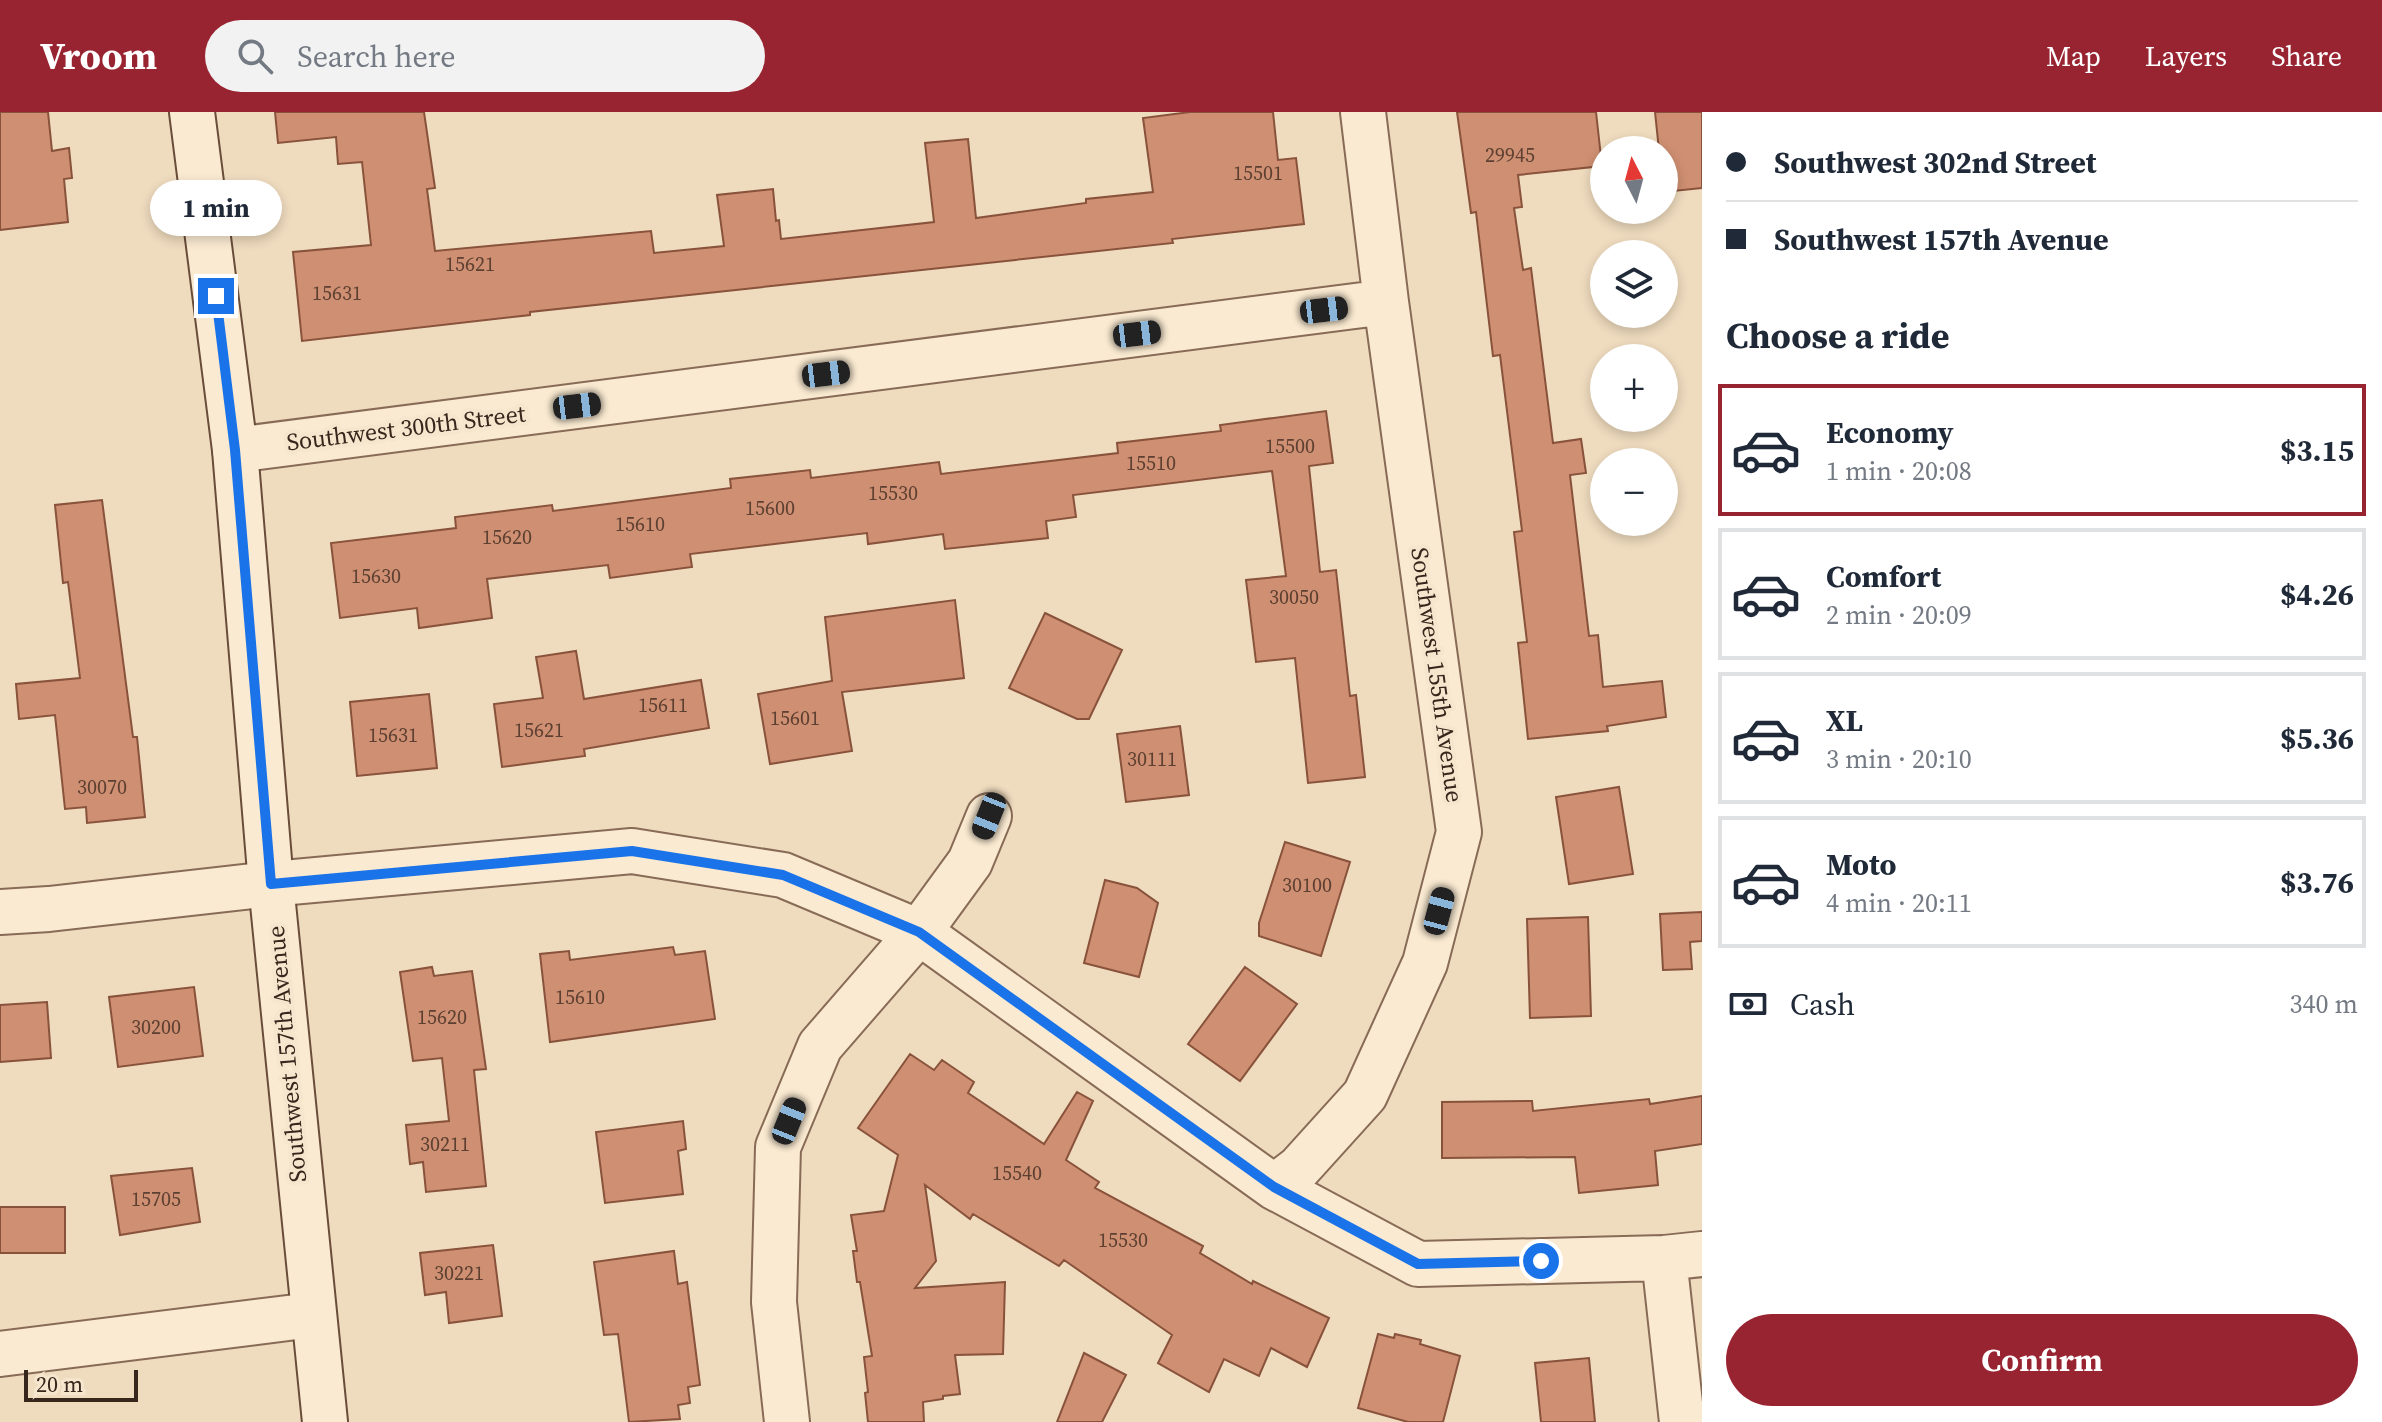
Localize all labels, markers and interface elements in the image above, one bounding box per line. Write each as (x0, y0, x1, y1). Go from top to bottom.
search box (205, 20, 765, 92)
text: Vroom (40, 30, 157, 82)
icon: search (233, 34, 277, 78)
text: Search here (297, 36, 456, 77)
text: Map (2046, 37, 2101, 75)
text: Layers (2145, 37, 2227, 75)
text: Share (2271, 37, 2342, 75)
north arrow (1590, 136, 1678, 224)
map controls (1590, 136, 1678, 536)
house number: 29945 (1485, 141, 1535, 169)
text: Southwest 302nd Street (1774, 142, 2097, 183)
house number: 15501 (1233, 159, 1283, 187)
callout: 1 min (150, 180, 282, 236)
text: 1 min (182, 190, 250, 226)
text: Southwest 157th Avenue (1774, 219, 2109, 260)
button: layers (1590, 240, 1678, 328)
house number: 15621 (445, 250, 495, 278)
route end (198, 278, 234, 314)
house number: 15631 (312, 279, 362, 307)
car (1299, 295, 1349, 325)
text: Choose a ride (1726, 311, 1949, 360)
car (1112, 319, 1162, 349)
button: + (1590, 344, 1678, 432)
car (801, 359, 851, 389)
car (552, 391, 602, 421)
street label: Southwest 300th Street (285, 396, 527, 459)
text: Economy (1826, 412, 1954, 453)
icon: car (1730, 414, 1802, 486)
text: $3.15 (2280, 430, 2354, 471)
house number: 15500 (1265, 432, 1315, 460)
button: − (1590, 448, 1678, 536)
house number: 15510 (1126, 449, 1176, 477)
text: 1 min · 20:08 (1826, 453, 1972, 489)
house number: 15530 (868, 479, 918, 507)
house number: 15600 (745, 494, 795, 522)
house number: 15610 (615, 510, 665, 538)
house number: 15620 (482, 523, 532, 551)
street label: Southwest 155th Avenue (1403, 545, 1472, 805)
text: Comfort (1826, 556, 1941, 597)
icon: car (1730, 558, 1802, 630)
house number: 15630 (351, 562, 401, 590)
text: $4.26 (2280, 574, 2354, 615)
house number: 30050 (1269, 583, 1319, 611)
text: 2 min · 20:09 (1826, 597, 1972, 633)
house number: 15611 (638, 691, 688, 719)
text: XL (1826, 700, 1863, 741)
icon: car (1730, 702, 1802, 774)
house number: 15601 (770, 704, 820, 732)
house number: 15621 (514, 716, 564, 744)
text: $5.36 (2280, 718, 2354, 759)
house number: 15631 (368, 721, 418, 749)
text: 3 min · 20:10 (1826, 741, 1972, 777)
house number: 30111 (1127, 745, 1177, 773)
house number: 30070 (77, 773, 127, 801)
car (969, 789, 1009, 843)
text: Moto (1826, 844, 1897, 885)
icon: car (1730, 846, 1802, 918)
text: $3.76 (2280, 862, 2354, 903)
house number: 30100 (1282, 871, 1332, 899)
car (1421, 885, 1457, 937)
text: 4 min · 20:11 (1826, 885, 1972, 921)
street label: Southwest 157th Avenue (259, 924, 314, 1184)
icon: cash (1726, 982, 1770, 1026)
house number: 15610 (555, 983, 605, 1011)
text: Cash (1790, 984, 1855, 1025)
text: 340 m (2290, 986, 2358, 1022)
house number: 15620 (417, 1003, 467, 1031)
house number: 30200 (131, 1013, 181, 1041)
car (769, 1094, 809, 1148)
house number: 30211 (420, 1130, 470, 1158)
house number: 15540 (992, 1159, 1042, 1187)
house number: 15705 (131, 1185, 181, 1213)
house number: 15530 (1098, 1226, 1148, 1254)
route start (1523, 1243, 1559, 1279)
house number: 30221 (434, 1259, 484, 1287)
button: Confirm (1726, 1314, 2358, 1406)
scale bar (24, 1366, 138, 1402)
text: 20 m (36, 1369, 83, 1399)

